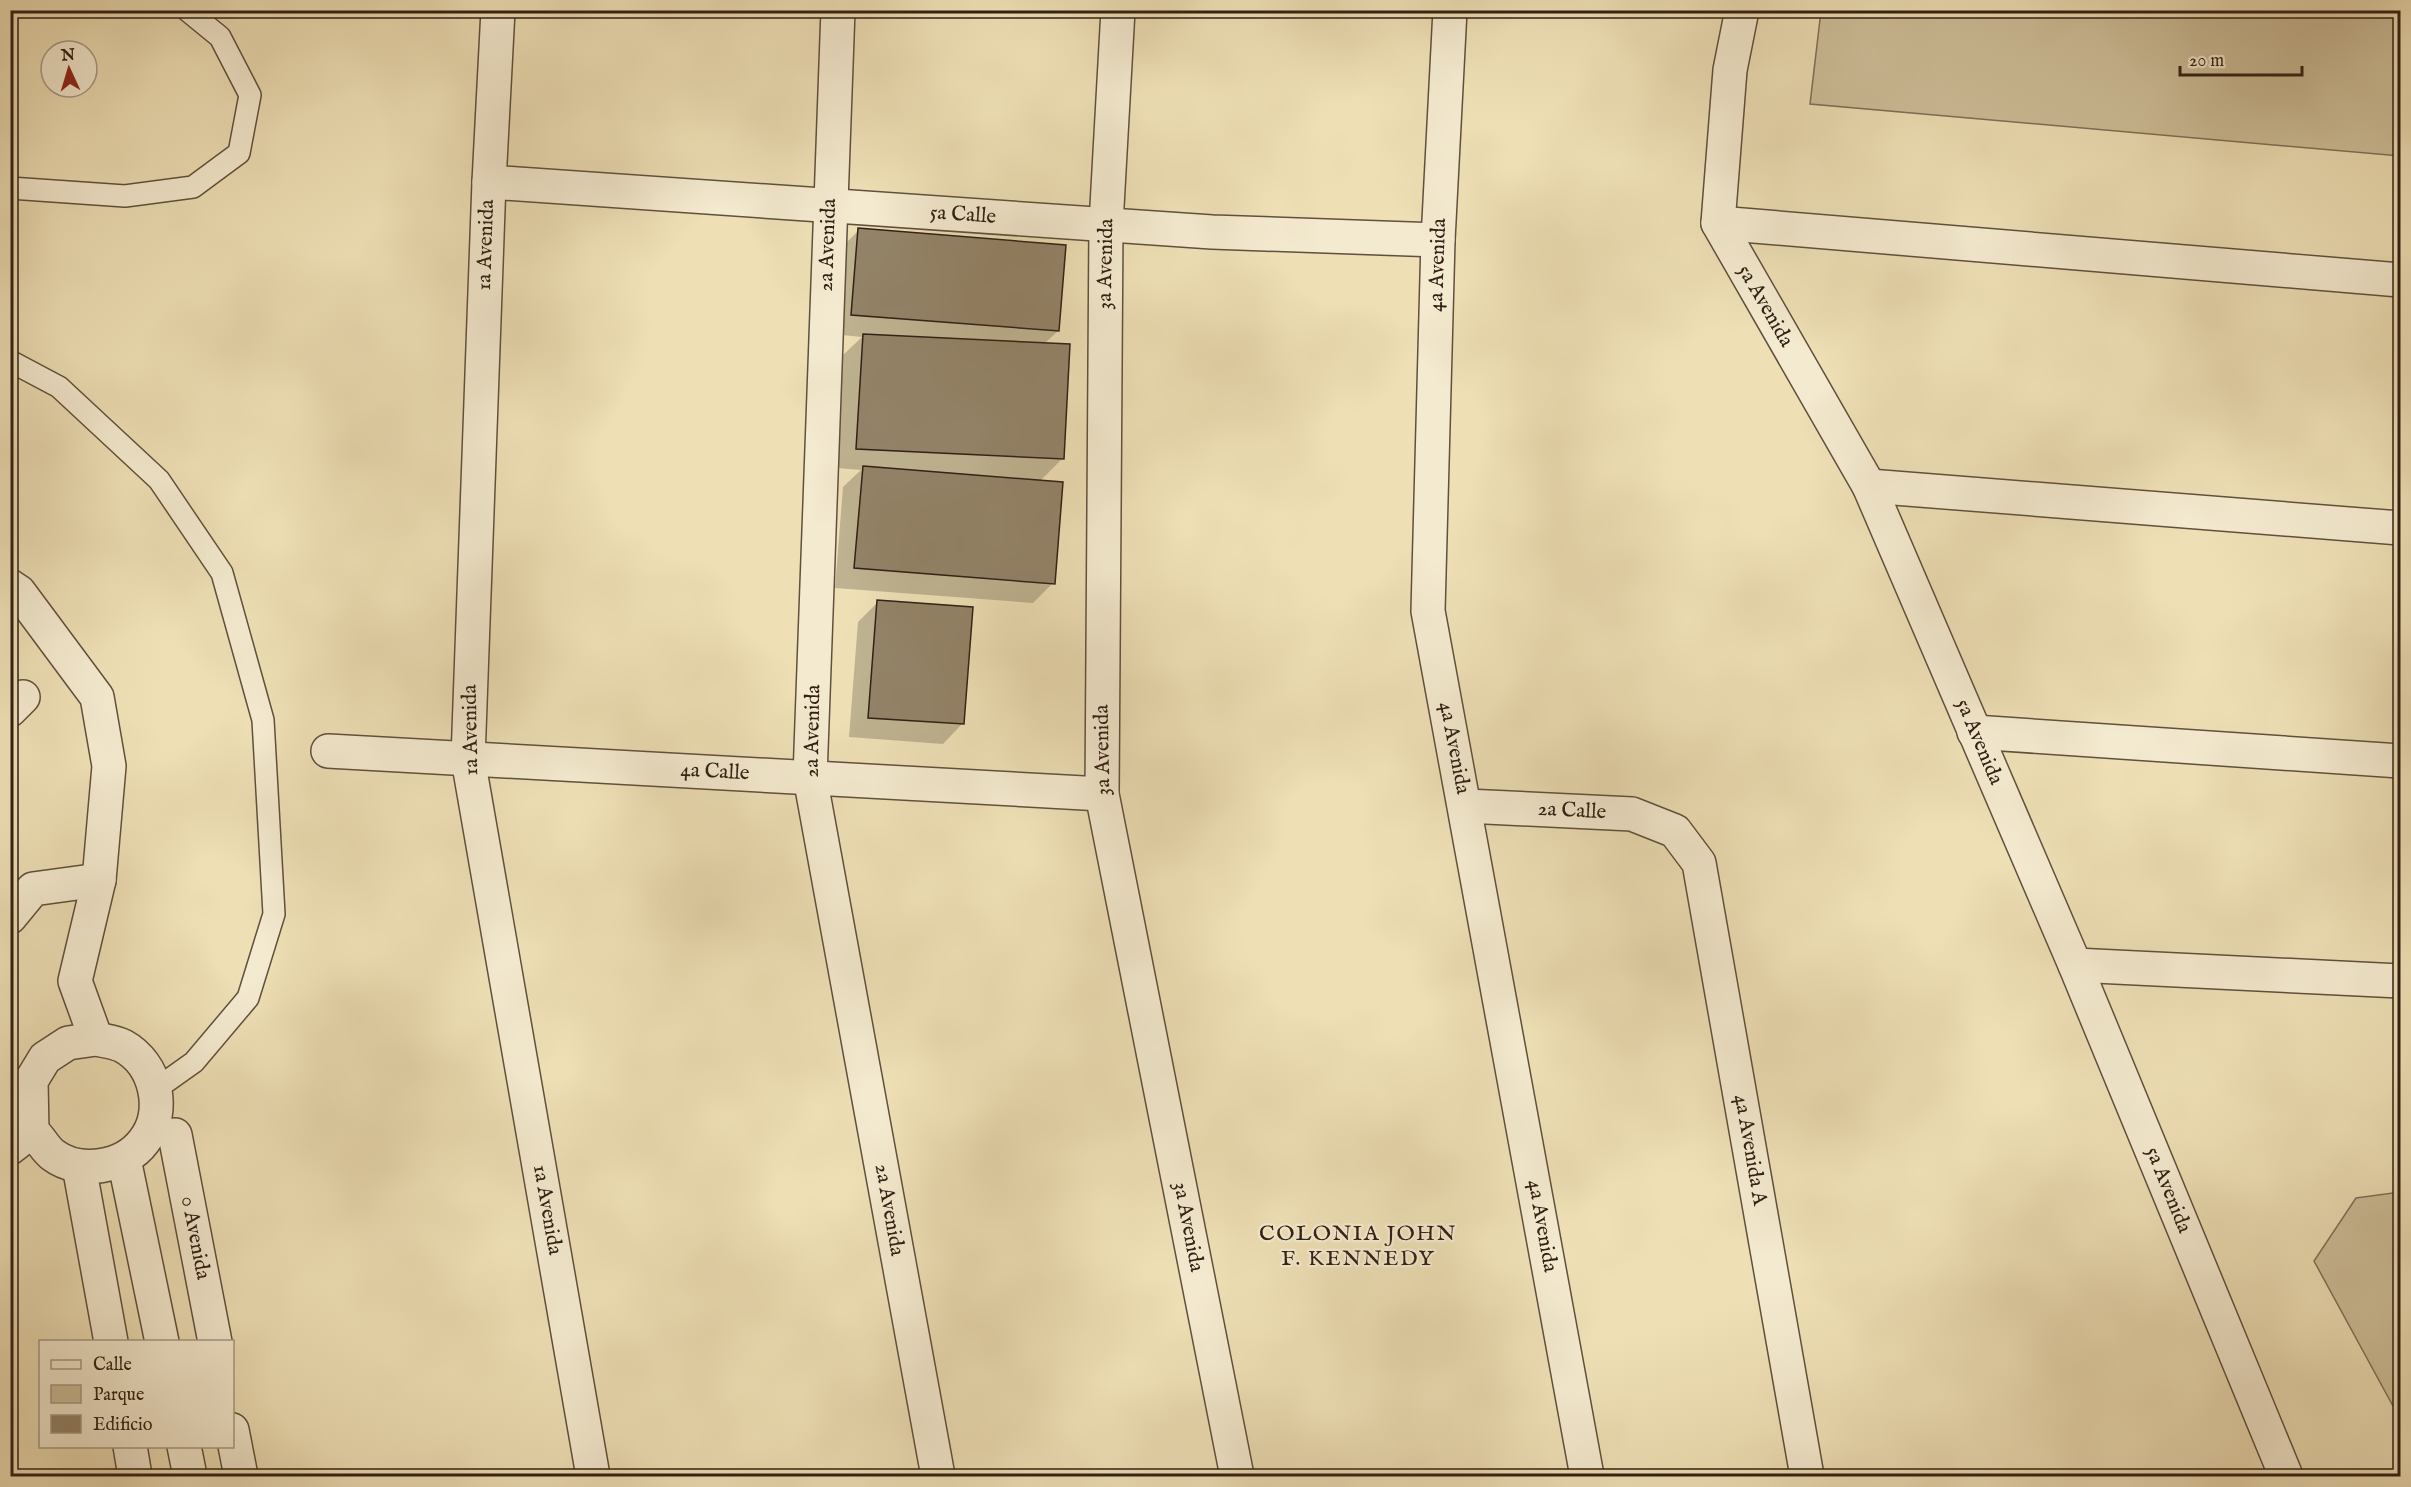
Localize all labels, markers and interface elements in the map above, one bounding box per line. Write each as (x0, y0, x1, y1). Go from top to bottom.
north arrow (39, 39, 99, 99)
scale bar (2180, 39, 2302, 77)
text: N (59, 46, 76, 67)
text: 20 m (2189, 50, 2224, 73)
street label: 2a Avenida (813, 197, 843, 292)
street label: 1a Avenida (471, 198, 501, 291)
street label: 5a Calle (929, 199, 997, 231)
street label: 3a Avenida (1092, 217, 1120, 310)
street label: 4a Avenida (1423, 217, 1453, 312)
street label: 5a Avenida (1731, 260, 1800, 353)
street label: 1a Avenida (457, 683, 485, 776)
street label: 2a Avenida (799, 683, 827, 778)
street label: 5a Avenida (1949, 695, 2010, 790)
street label: 4a Avenida (1432, 700, 1476, 797)
street label: 3a Avenida (1089, 703, 1117, 796)
street label: 4a Calle (680, 757, 751, 787)
street label: 2a Calle (1537, 796, 1607, 826)
street label: 4a Avenida A (1727, 1092, 1773, 1208)
street label: 5a Avenida (2138, 1143, 2198, 1238)
street label: 2a Avenida (868, 1162, 911, 1259)
street label: 1a Avenida (526, 1163, 568, 1258)
street label: 4a Avenida (1521, 1178, 1564, 1275)
street label: 3a Avenida (1166, 1180, 1210, 1275)
street label: 0 Avenida (174, 1194, 216, 1283)
district label: COLONIA JOHN F. KENNEDY (1259, 1220, 1457, 1273)
legend (39, 1340, 234, 1448)
text: Calle (93, 1354, 132, 1377)
text: Parque (93, 1384, 144, 1407)
text: Edificio (93, 1414, 153, 1437)

